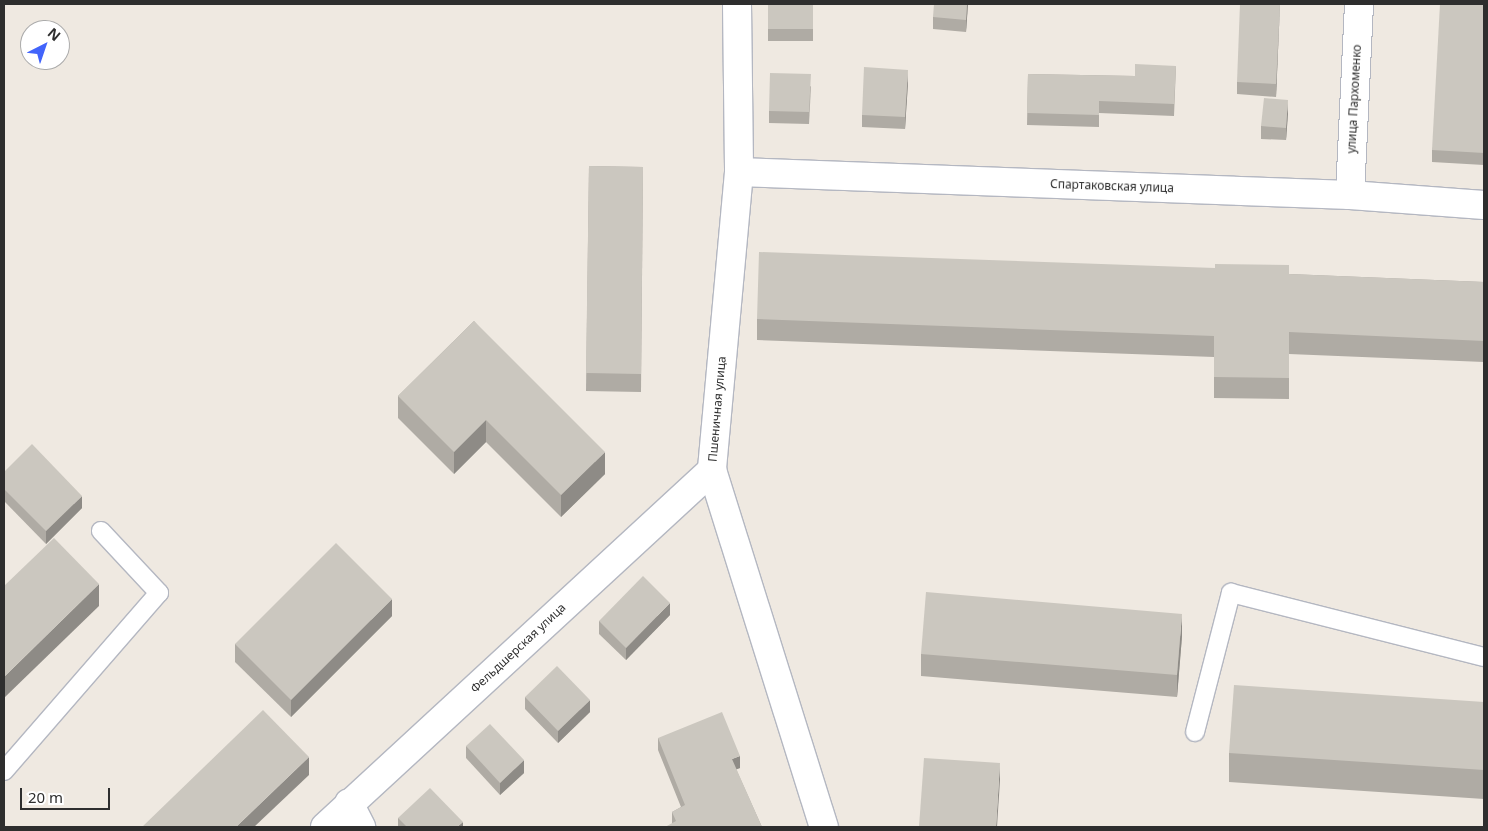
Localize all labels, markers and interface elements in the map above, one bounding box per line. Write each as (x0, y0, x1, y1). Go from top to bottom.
north arrow (20, 20, 70, 70)
text: N (44, 23, 65, 45)
street label: улица Пархоменко (1344, 44, 1364, 154)
street label: Спартаковская улица (1050, 177, 1174, 195)
street label: Пшеничная улица (705, 356, 729, 462)
street label: Фельдшерская улица (467, 600, 569, 696)
scale bar (22, 778, 112, 810)
text: 20 m (28, 787, 63, 807)

